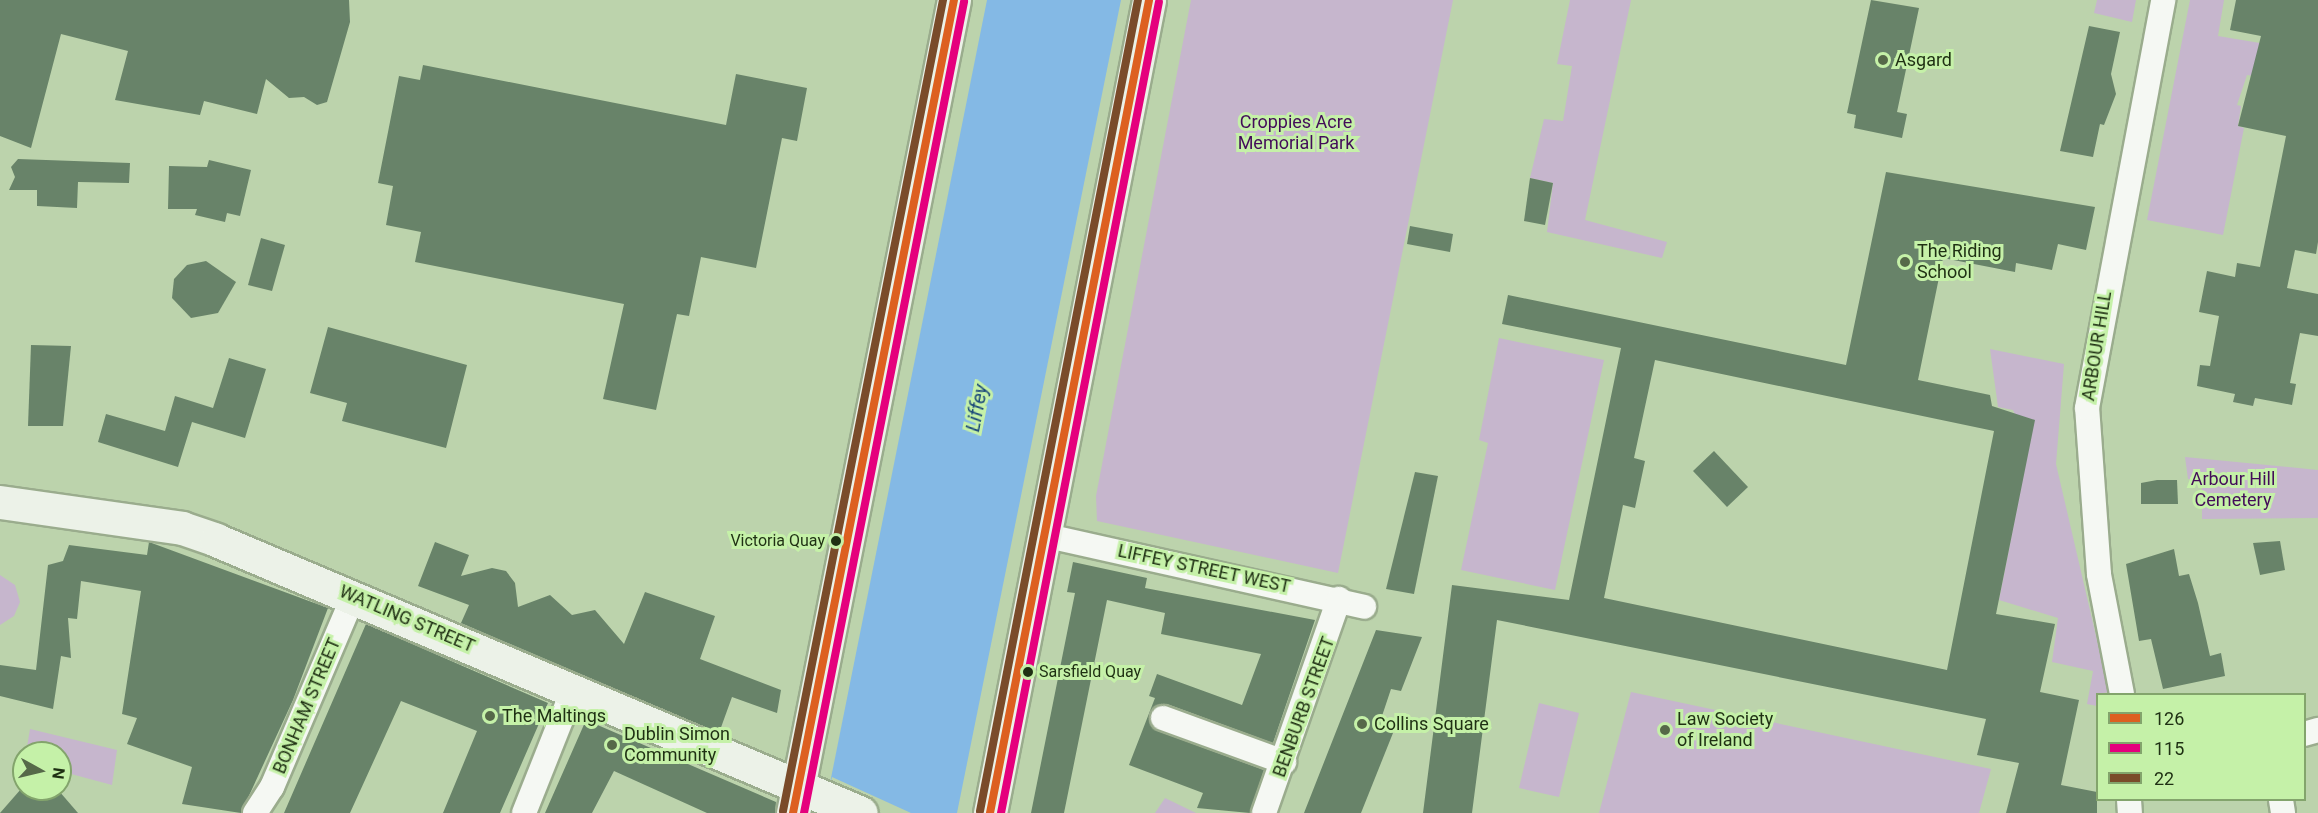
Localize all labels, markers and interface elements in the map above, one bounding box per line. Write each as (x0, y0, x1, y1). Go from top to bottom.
place label: Asgard (1895, 49, 1952, 71)
marker: Asgard (1876, 53, 1890, 67)
park label: Croppies Acre Memorial Park (1238, 112, 1354, 154)
place label: The Riding School (1917, 241, 2002, 284)
marker: The Riding School (1898, 255, 1912, 269)
street label: ARBOUR HILL (2078, 290, 2116, 402)
water label: Liffey (961, 382, 993, 434)
park label: Arbour Hill Cemetery (2191, 469, 2275, 512)
place label: Victoria Quay (730, 531, 825, 551)
marker: Victoria Quay (830, 535, 842, 547)
street label: LIFFEY STREET WEST (1116, 540, 1292, 598)
street label: WATLING STREET (336, 581, 478, 657)
street label: BENBURB STREET (1269, 634, 1339, 780)
street label: BONHAM STREET (269, 635, 345, 777)
place label: Sarsfield Quay (1039, 662, 1141, 682)
marker: Sarsfield Quay (1022, 666, 1034, 678)
legend (2096, 693, 2306, 801)
place label: The Maltings (502, 705, 606, 727)
text: 126 (2154, 708, 2184, 729)
marker: The Maltings (483, 709, 497, 723)
place label: Law Society of Ireland (1677, 709, 1773, 752)
place label: Collins Square (1374, 713, 1489, 735)
marker: Collins Square (1355, 717, 1369, 731)
marker: Law Society of Ireland (1658, 723, 1672, 737)
place label: Dublin Simon Community (624, 724, 730, 766)
marker: Dublin Simon Community (605, 738, 619, 752)
text: 115 (2154, 738, 2184, 759)
north arrow (12, 741, 72, 801)
text: N (48, 766, 69, 780)
text: 22 (2154, 768, 2174, 789)

